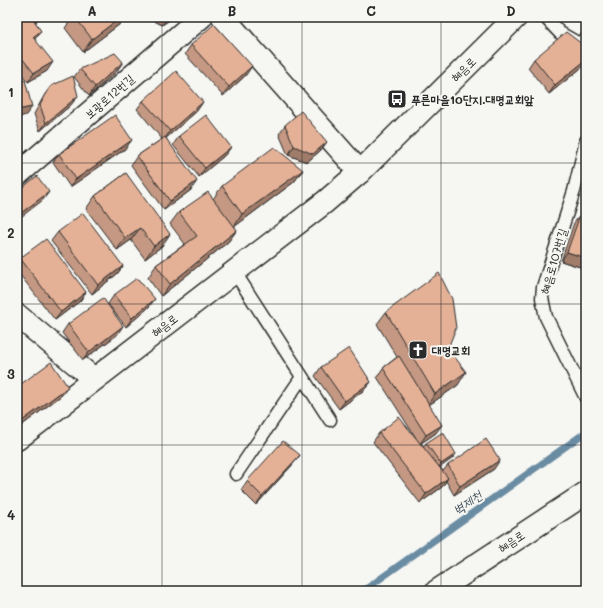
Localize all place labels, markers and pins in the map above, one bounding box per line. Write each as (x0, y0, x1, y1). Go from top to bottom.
bus stop icon: 푸른마을10단지.대명교회앞 (386, 88, 408, 110)
place label: 푸른마을10단지.대명교회앞 (411, 91, 534, 107)
church icon: 대명교회 (407, 339, 429, 361)
place label: 대명교회 (431, 342, 471, 358)

